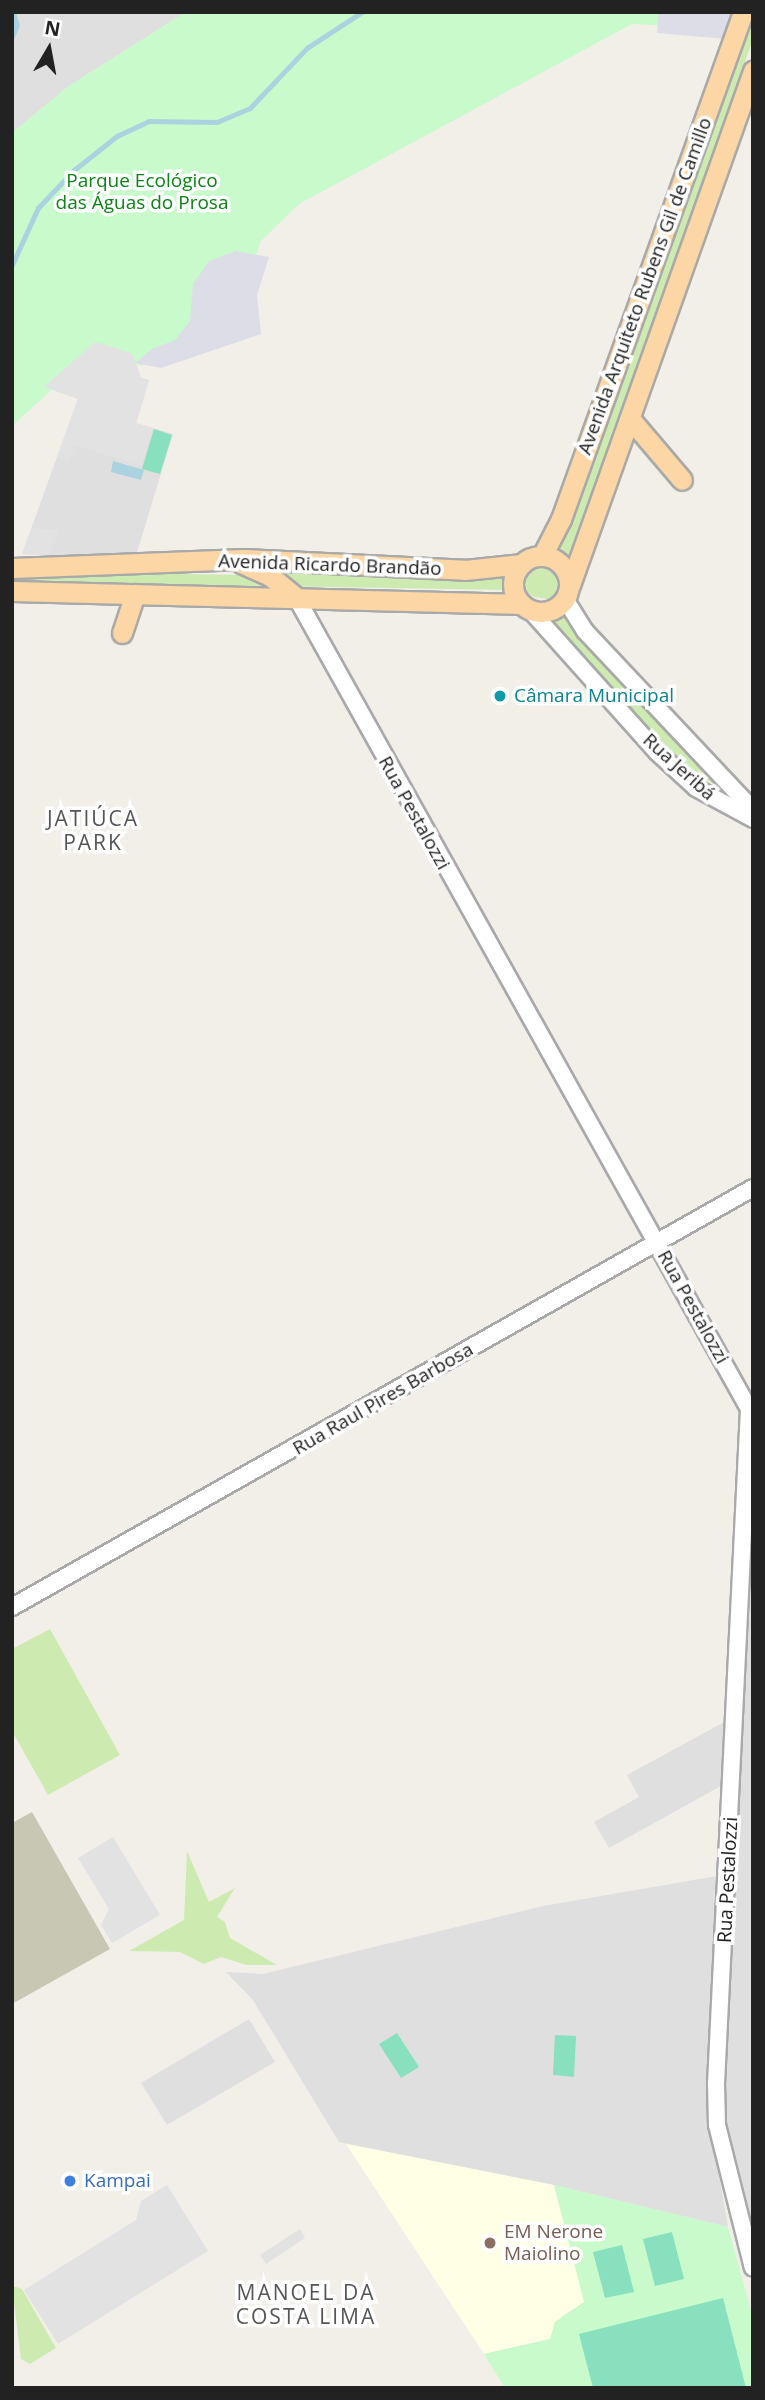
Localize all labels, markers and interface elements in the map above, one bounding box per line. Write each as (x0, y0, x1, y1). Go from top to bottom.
north arrow (14, 14, 84, 84)
text: N (43, 14, 63, 42)
street label: Avenida Arquiteto Rubens Gil de Camillo (573, 114, 717, 458)
park label: Parque Ecológico das Águas do Prosa (56, 170, 228, 214)
street label: Avenida Ricardo Brandão (218, 550, 442, 580)
place label: Câmara Municipal (514, 685, 674, 707)
marker: Câmara Municipal (492, 688, 508, 704)
street label: Rua Jeribá (638, 729, 720, 805)
street label: Rua Pestalozzi (373, 752, 455, 874)
district label: JATIÚCA PARK (48, 805, 138, 855)
street label: Rua Pestalozzi (652, 1246, 734, 1368)
street label: Rua Raul Pires Barbosa (289, 1338, 477, 1460)
street label: Rua Pestalozzi (713, 1816, 743, 1944)
place label: Kampai (84, 2170, 151, 2192)
marker: Kampai (62, 2173, 78, 2189)
place label: EM Nerone Maiolino (504, 2221, 603, 2265)
marker: EM Nerone Maiolino (482, 2235, 498, 2251)
district label: MANOEL DA COSTA LIMA (237, 2279, 375, 2329)

